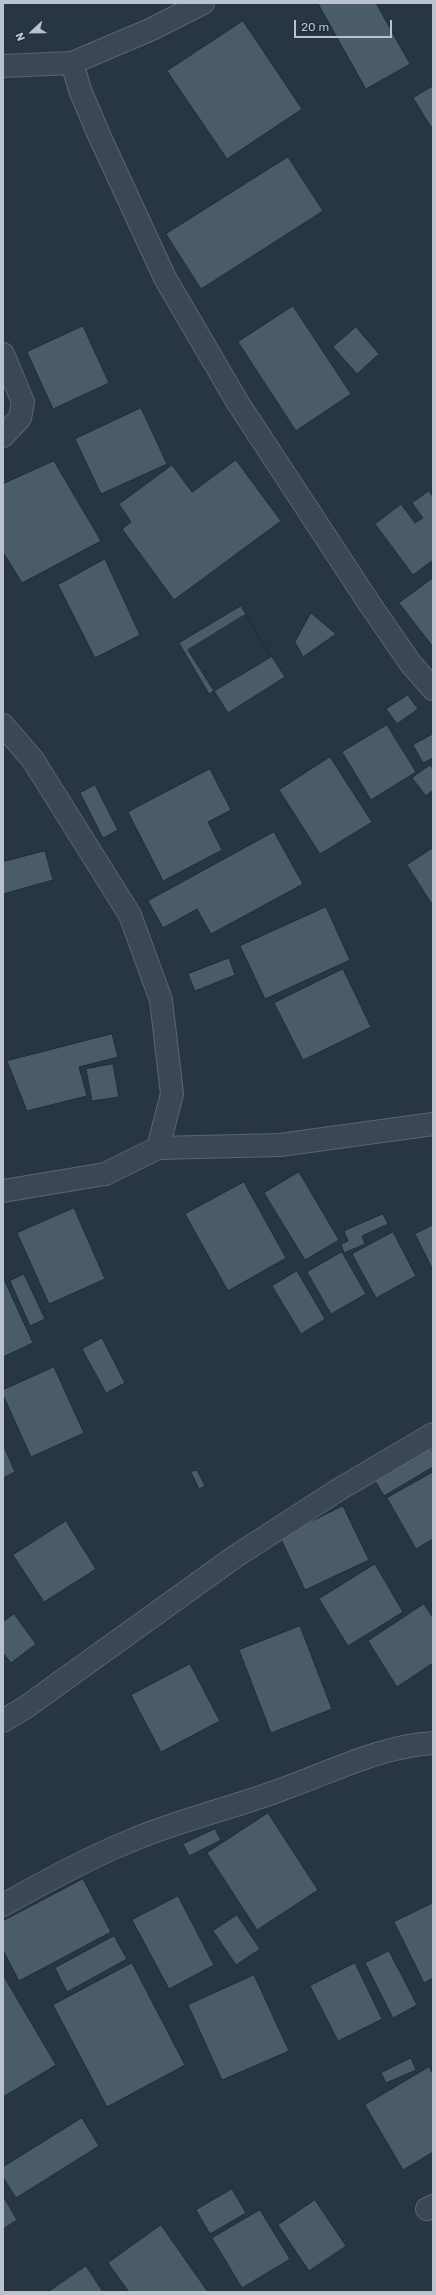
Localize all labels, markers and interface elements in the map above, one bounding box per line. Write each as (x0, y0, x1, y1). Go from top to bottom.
north arrow (12, 12, 52, 52)
scale bar (296, 12, 394, 38)
text: 20 m (301, 20, 329, 34)
text: N (13, 31, 28, 43)

